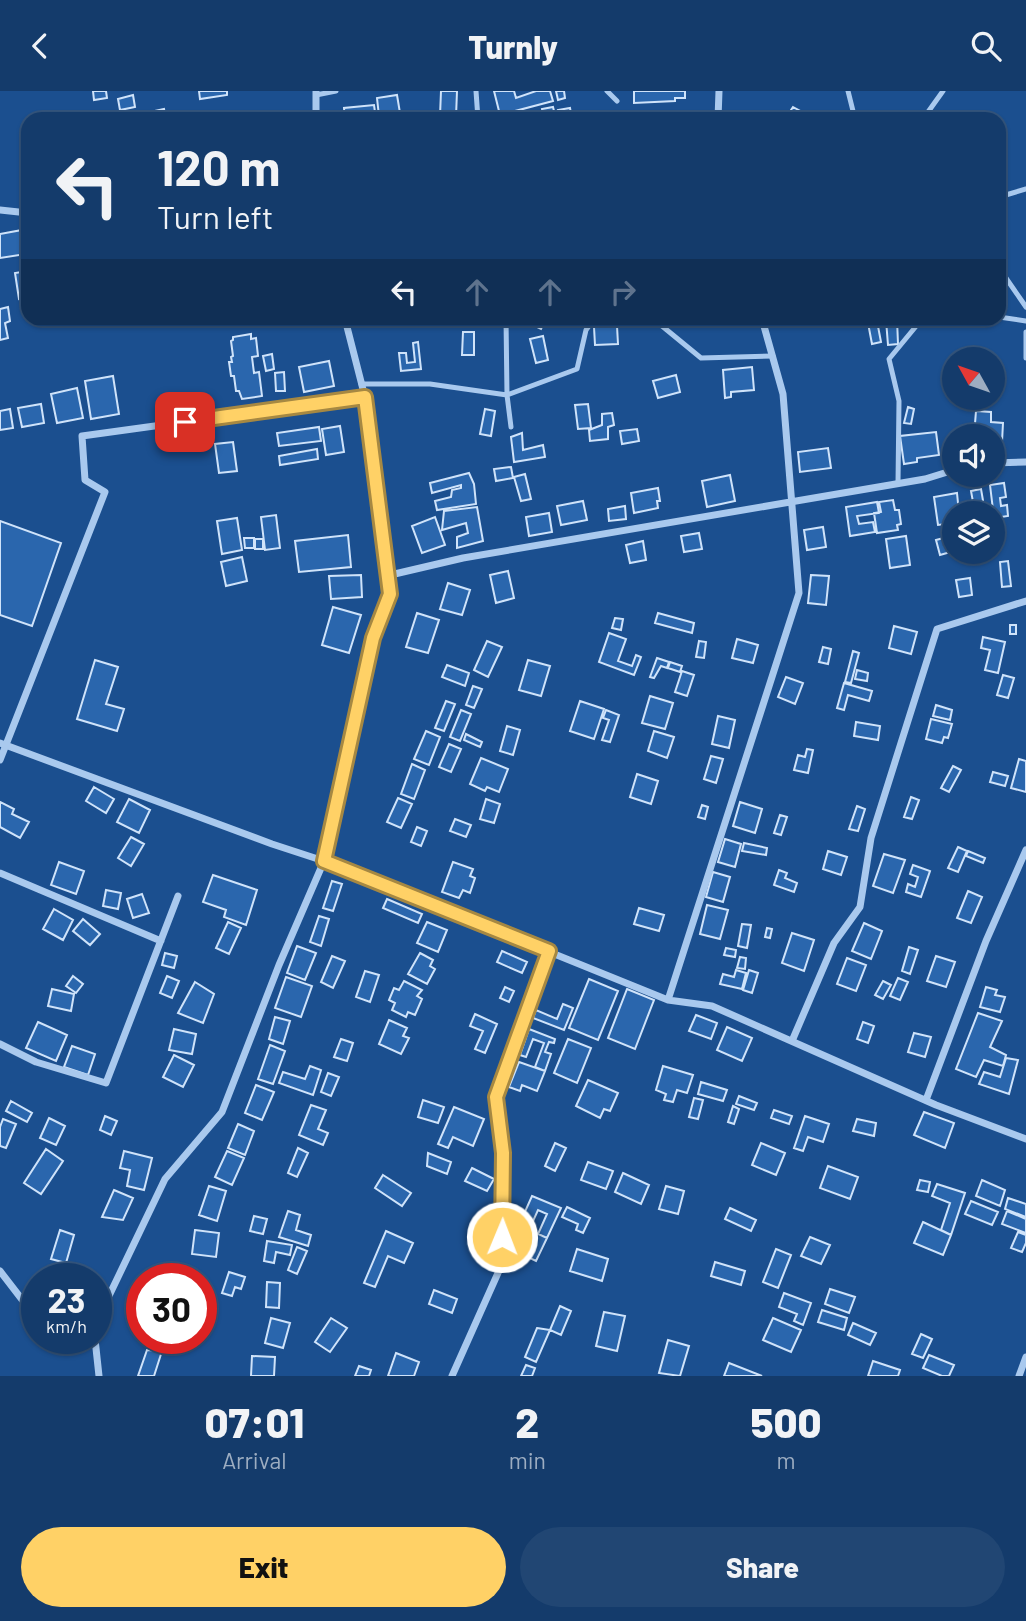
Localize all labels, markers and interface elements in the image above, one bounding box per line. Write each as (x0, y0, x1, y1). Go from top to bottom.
icon: back (21, 27, 59, 65)
text: Turnly (468, 27, 558, 65)
icon: search (967, 27, 1005, 65)
text: 120 m (157, 137, 280, 196)
icon: left (42, 140, 133, 231)
text: Turn left (157, 197, 274, 235)
icon: left (385, 273, 423, 311)
icon: ahead (458, 273, 496, 311)
icon: ahead (531, 273, 569, 311)
icon: right (604, 273, 642, 311)
north arrow (942, 347, 1004, 409)
map controls (942, 347, 1005, 564)
pin (155, 392, 215, 452)
icon: arrive (166, 403, 204, 441)
button: sound (942, 424, 1005, 487)
button: layers (942, 501, 1005, 564)
position arrow (465, 1200, 539, 1274)
speed limit sign: 30 (126, 1263, 217, 1354)
text: 23 (47, 1278, 86, 1320)
text: km/h (46, 1315, 87, 1337)
text: 07:01 (205, 1396, 304, 1446)
text: 2 (515, 1396, 539, 1446)
text: 500 (750, 1396, 821, 1446)
text: Arrival (222, 1446, 286, 1474)
text: min (509, 1446, 546, 1474)
text: m (776, 1446, 795, 1474)
button: Exit (21, 1527, 506, 1607)
button: Share (520, 1527, 1005, 1607)

